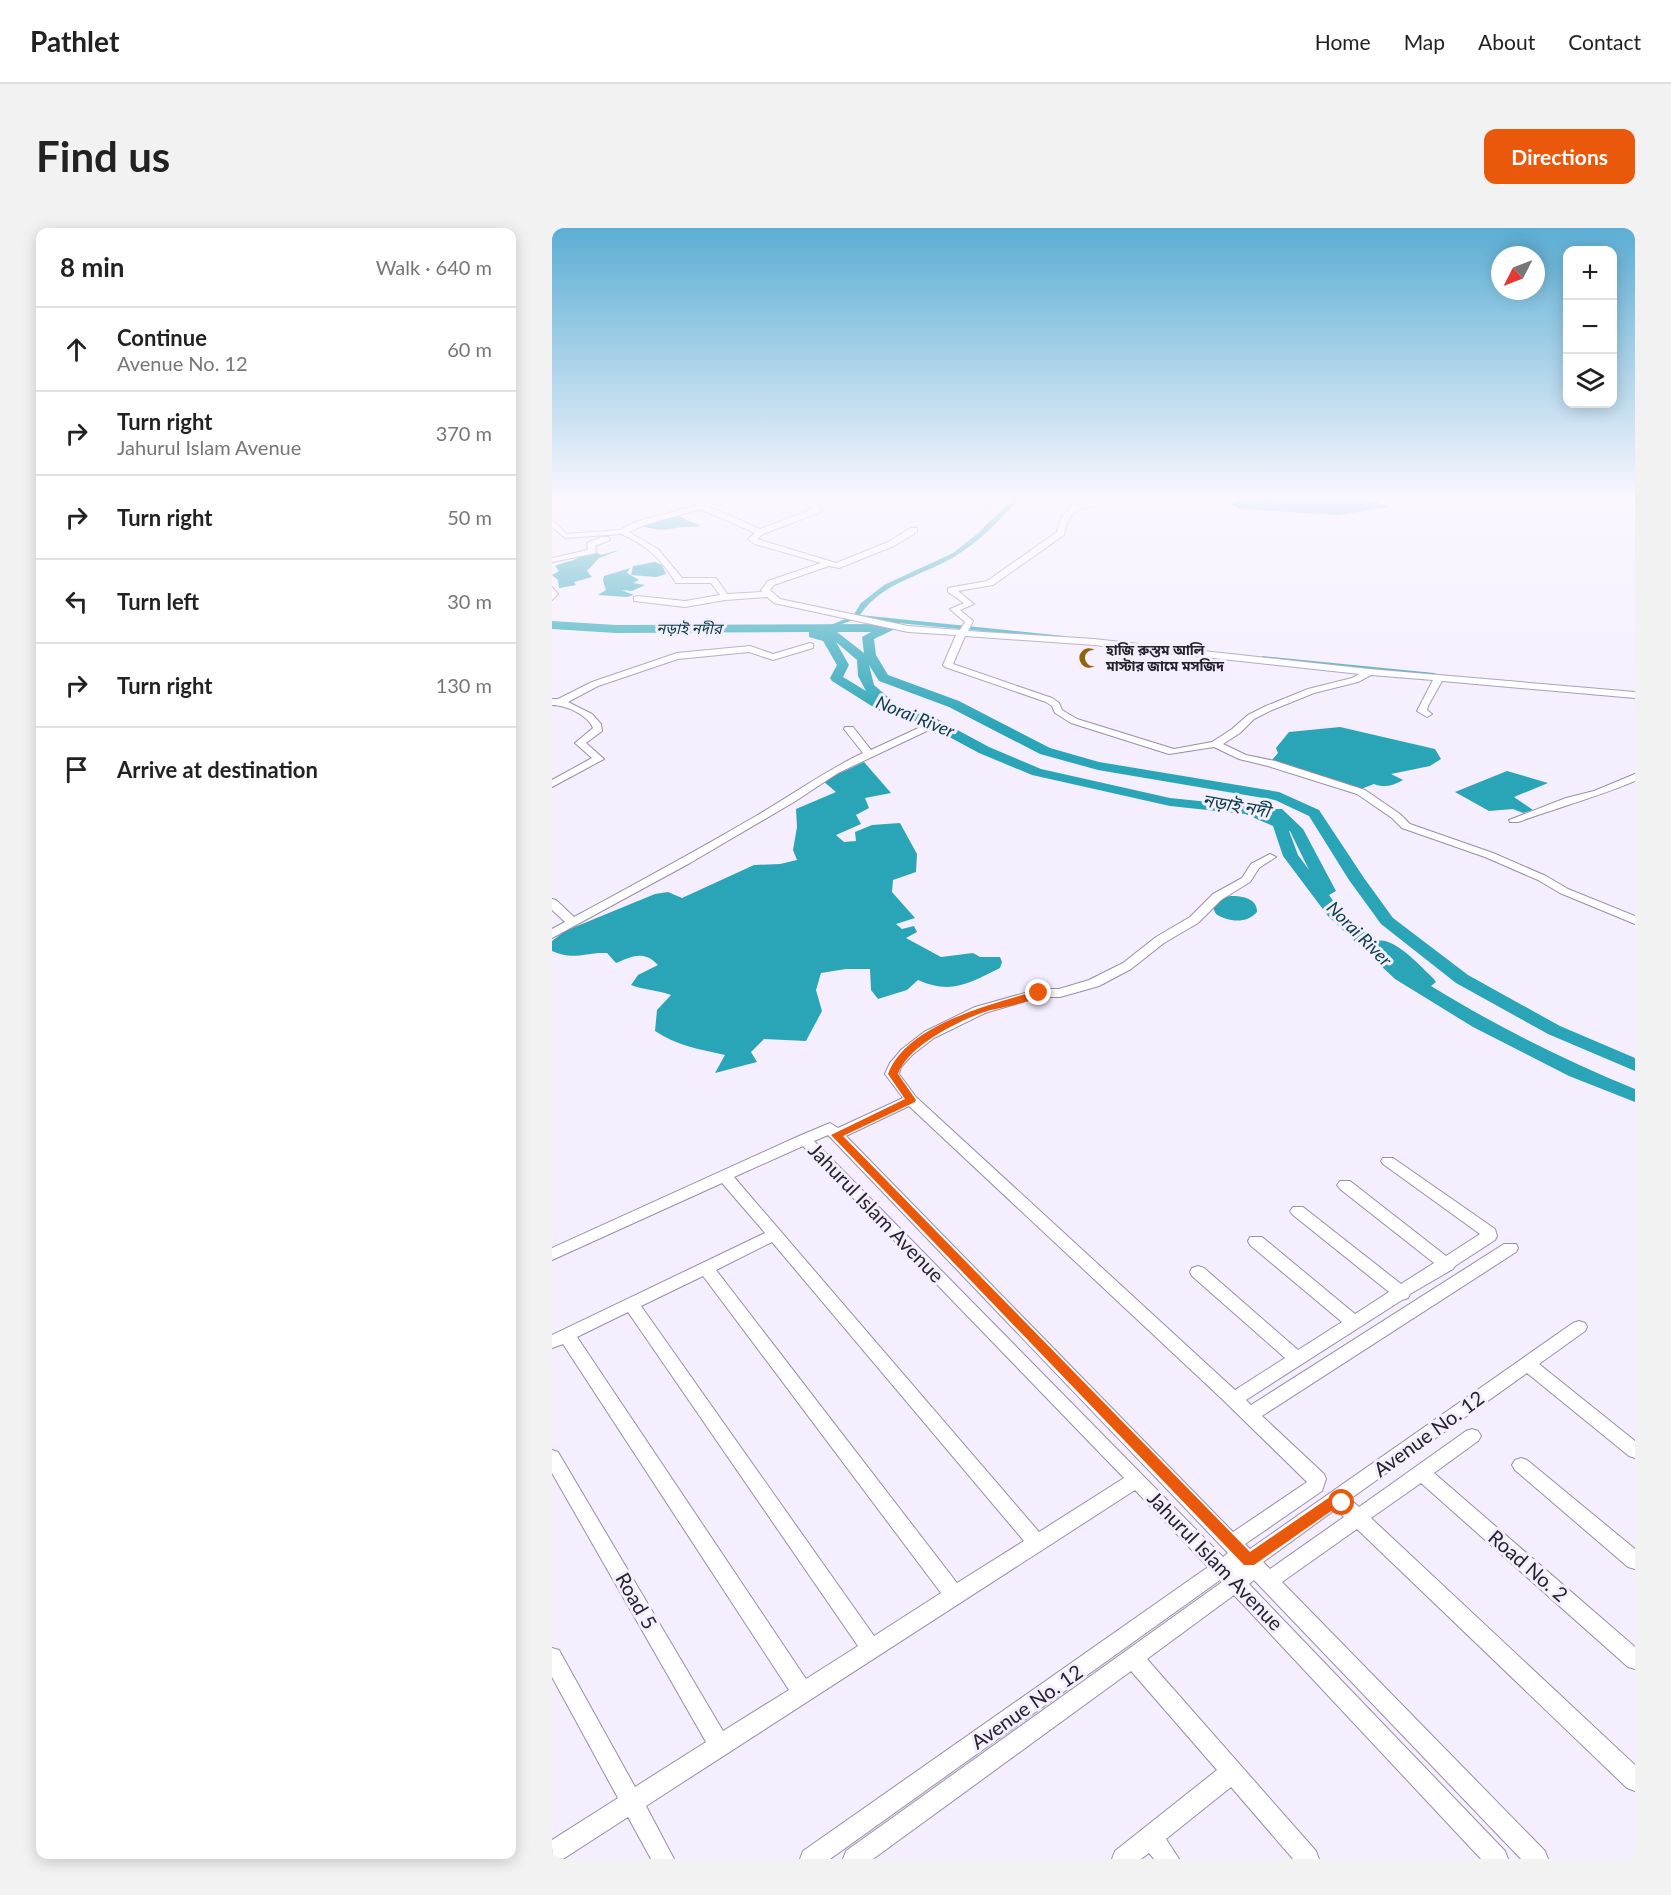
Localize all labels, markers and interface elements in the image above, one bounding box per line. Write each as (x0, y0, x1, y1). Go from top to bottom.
text: Pathlet (30, 24, 119, 58)
text: Home (1315, 29, 1371, 54)
text: Map (1404, 29, 1445, 54)
text: About (1478, 29, 1535, 54)
text: Contact (1568, 29, 1641, 54)
button: Directions (1484, 129, 1635, 184)
text: Find us (36, 131, 170, 181)
north arrow (1491, 246, 1545, 300)
map controls (1563, 246, 1617, 408)
button: + (1563, 246, 1617, 300)
text: 8 min (60, 251, 124, 283)
text: Walk · 640 m (376, 255, 492, 279)
button: − (1563, 300, 1617, 354)
text: Continue (117, 324, 207, 351)
icon: ahead (60, 333, 93, 366)
text: 60 m (447, 337, 492, 361)
text: Avenue No. 12 (117, 351, 248, 375)
button: layers (1563, 354, 1617, 408)
text: Turn right (117, 408, 212, 435)
icon: right (60, 417, 93, 450)
text: 370 m (436, 421, 492, 445)
text: Jahurul Islam Avenue (117, 435, 301, 459)
icon: right (60, 501, 93, 534)
text: Turn right (117, 504, 212, 531)
text: 50 m (447, 505, 492, 529)
icon: left (60, 585, 93, 618)
text: Turn left (117, 588, 199, 615)
text: 30 m (447, 589, 492, 613)
water label: নড়াই নদীর (656, 619, 725, 637)
place label: হাজি রুস্তম আলি মাস্টার জামে মসজিদ (1105, 641, 1225, 674)
mosque icon: হাজি রুস্তম আলি মাস্টার জামে মসজিদ (1077, 646, 1101, 670)
icon: right (60, 669, 93, 702)
text: Turn right (117, 672, 212, 699)
text: 130 m (436, 673, 492, 697)
water label: Norai River (873, 690, 959, 742)
icon: arrive (60, 753, 93, 786)
text: Arrive at destination (117, 756, 318, 783)
water label: নড়াই নদী (1201, 788, 1275, 822)
water label: Norai River (1323, 896, 1397, 971)
route end (1025, 979, 1051, 1005)
street label: Jahurul Islam Avenue (804, 1138, 949, 1287)
street label: Avenue No. 12 (1369, 1385, 1488, 1481)
street label: Jahurul Islam Avenue (1143, 1486, 1288, 1635)
route start (1328, 1489, 1354, 1515)
street label: Road No. 2 (1484, 1524, 1573, 1606)
street label: Road 5 (611, 1568, 663, 1633)
street label: Avenue No. 12 (966, 1659, 1087, 1753)

